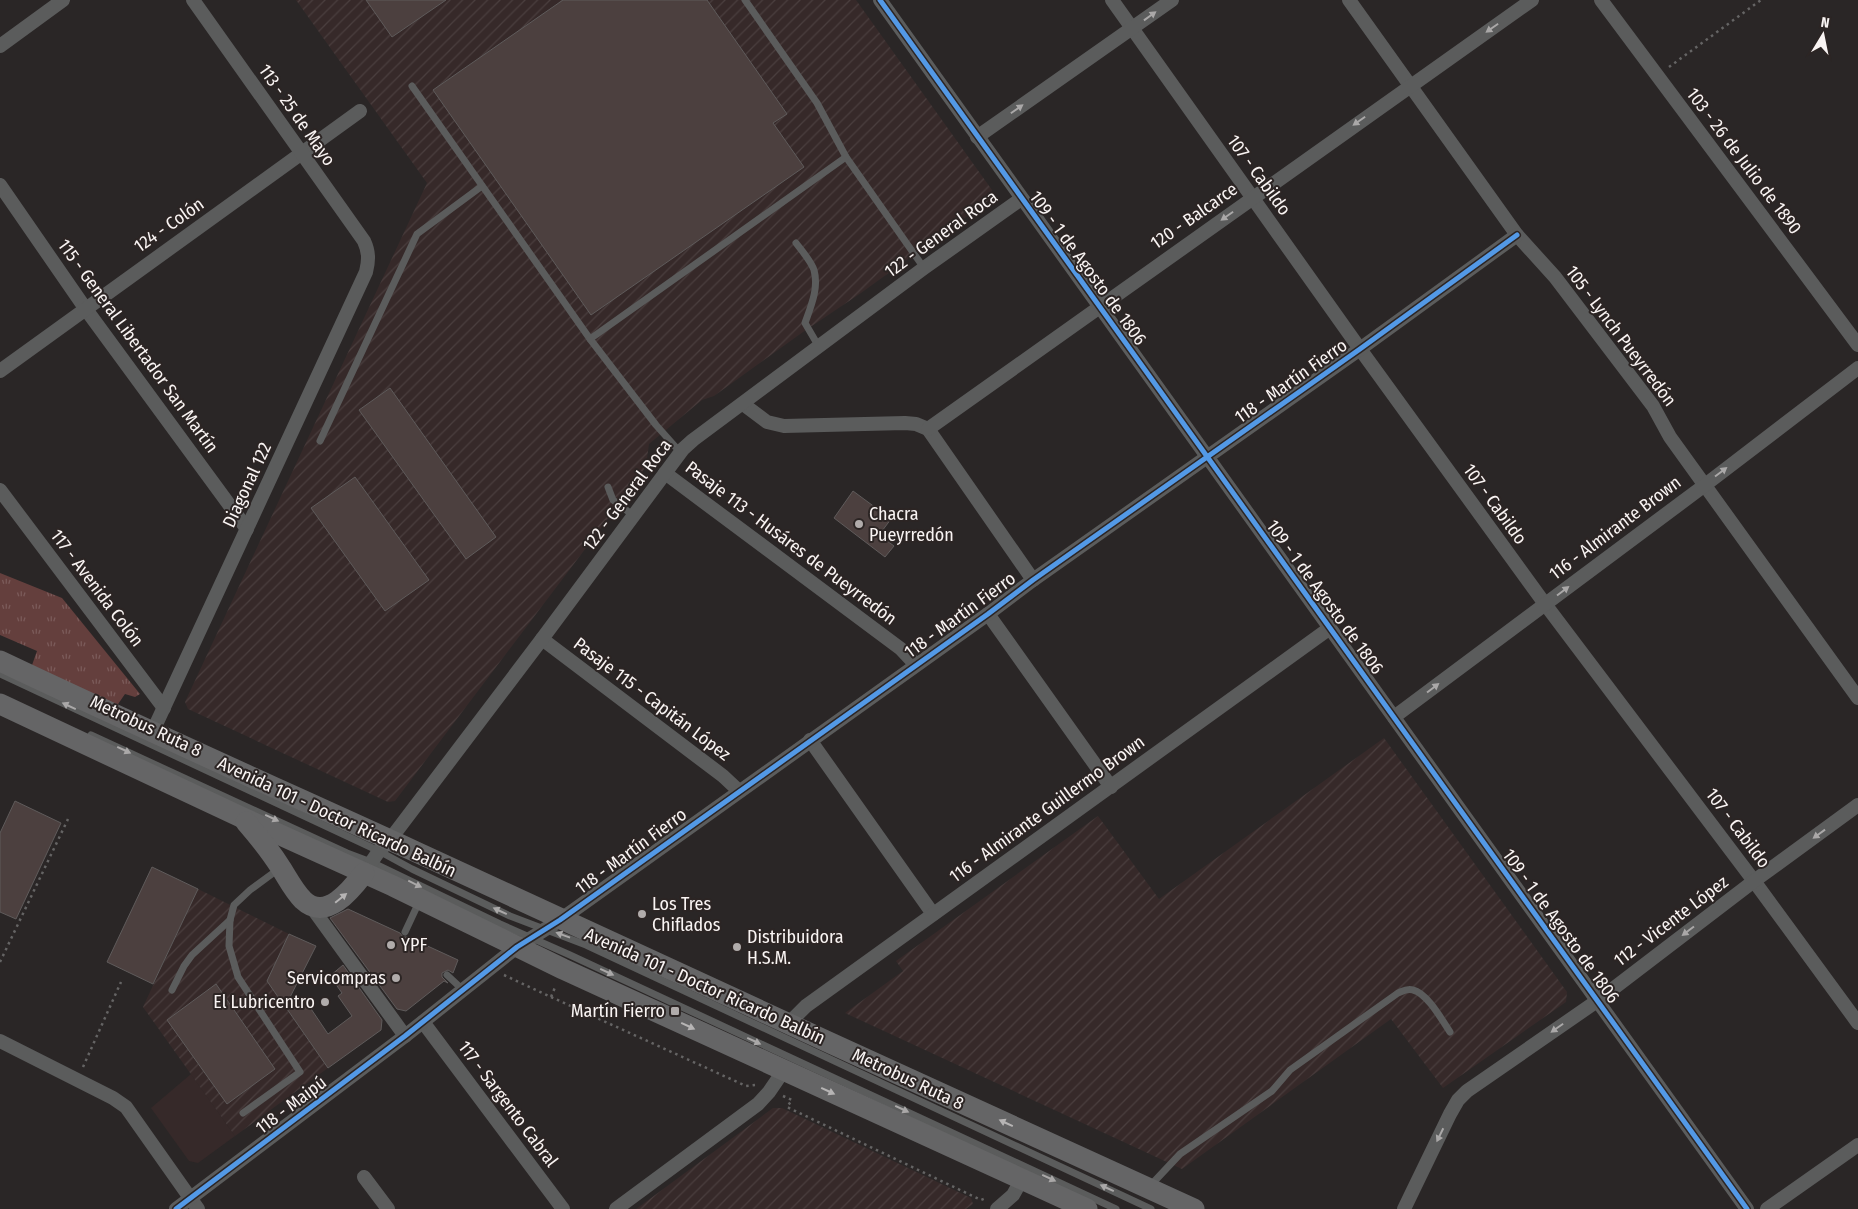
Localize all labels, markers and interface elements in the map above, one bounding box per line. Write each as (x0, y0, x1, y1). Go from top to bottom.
one-way arrow (1143, 10, 1156, 21)
north arrow (1798, 10, 1848, 60)
text: N (1820, 14, 1831, 32)
one-way arrow (1485, 23, 1499, 33)
street label: 113 - 25 de Mayo (254, 60, 340, 170)
street label: 103 - 26 de Julio de 1890 (1682, 84, 1806, 238)
one-way arrow (1010, 104, 1024, 114)
one-way arrow (1352, 116, 1366, 126)
street label: 107 - Cabildo (1222, 130, 1296, 220)
street label: 120 - Balcarce (1146, 178, 1242, 254)
street label: 122 - General Roca (880, 186, 1002, 282)
street label: 109 - 1 de Agosto de 1806 (1025, 187, 1151, 349)
street label: 124 - Colón (130, 193, 208, 257)
one-way arrow (1221, 210, 1234, 221)
street label: 115 - General Libertador San Martín (53, 235, 223, 457)
street label: 105 - Lynch Pueyrredón (1561, 261, 1681, 411)
street label: 118 - Martín Fierro (1231, 334, 1351, 428)
street label: 122 - General Roca (578, 435, 676, 555)
street label: Diagonal 122 (218, 439, 276, 531)
street label: Pasaje 113 - Husáres de Pueyrredón (681, 456, 901, 630)
street label: 107 - Cabildo (1458, 459, 1532, 549)
one-way arrow (1714, 467, 1727, 478)
street label: 116 - Almirante Brown (1545, 471, 1685, 585)
place label: Chacra Pueyrredón (869, 503, 954, 546)
street label: 109 - 1 de Agosto de 1806 (1262, 516, 1388, 678)
marker: Chacra Pueyrredón (853, 518, 865, 530)
street label: 117 - Avenida Colón (46, 525, 148, 651)
street label: 118 - Martín Fierro (900, 567, 1020, 663)
one-way arrow (1556, 586, 1570, 596)
street label: Pasaje 115 - Capitán López (569, 633, 735, 765)
one-way arrow (1426, 683, 1440, 693)
street label: Metrobus Ruta 8 (87, 691, 205, 761)
one-way arrow (62, 702, 76, 710)
street label: 116 - Almirante Guillermo Brown (945, 731, 1149, 887)
one-way arrow (117, 746, 131, 754)
street label: Avenida 101 - Doctor Ricardo Balbín (214, 752, 460, 882)
street label: 107 - Cabildo (1701, 784, 1775, 872)
street label: 118 - Martín Fierro (571, 803, 691, 899)
one-way arrow (264, 814, 279, 822)
one-way arrow (1812, 829, 1826, 839)
street label: 109 - 1 de Agosto de 1806 (1498, 845, 1624, 1007)
street label: 112 - Vicente López (1609, 871, 1733, 971)
one-way arrow (408, 880, 422, 888)
one-way arrow (334, 892, 347, 903)
place label: Los Tres Chiflados (652, 893, 721, 936)
one-way arrow (493, 906, 507, 914)
marker: Los Tres Chiflados (636, 908, 648, 920)
street label: Avenida 101 - Doctor Ricardo Balbín (581, 923, 829, 1049)
place label: Distribuidora H.S.M. (747, 926, 844, 969)
one-way arrow (1682, 926, 1695, 937)
one-way arrow (555, 931, 570, 938)
place label: YPF (401, 934, 427, 956)
marker: YPF (385, 939, 397, 951)
marker: Distribuidora H.S.M. (731, 941, 743, 953)
place label: Servicompras (287, 967, 386, 989)
one-way arrow (600, 968, 614, 976)
marker: Servicompras (390, 972, 402, 984)
place label: El Lubricentro (213, 991, 315, 1013)
marker: El Lubricentro (319, 996, 331, 1008)
place label: Martín Fierro (571, 1000, 665, 1022)
marker: Martín Fierro (669, 1005, 681, 1017)
one-way arrow (681, 1023, 695, 1031)
one-way arrow (1550, 1023, 1564, 1033)
street label: 117 - Sargento Cabral (453, 1037, 563, 1172)
one-way arrow (747, 1037, 761, 1045)
street label: Metrobus Ruta 8 (849, 1044, 967, 1114)
street label: 118 - Maipú (251, 1071, 331, 1139)
one-way arrow (821, 1087, 835, 1095)
one-way arrow (895, 1105, 909, 1113)
one-way arrow (999, 1119, 1013, 1127)
one-way arrow (1435, 1128, 1443, 1142)
one-way arrow (1042, 1174, 1056, 1182)
one-way arrow (1100, 1184, 1114, 1192)

